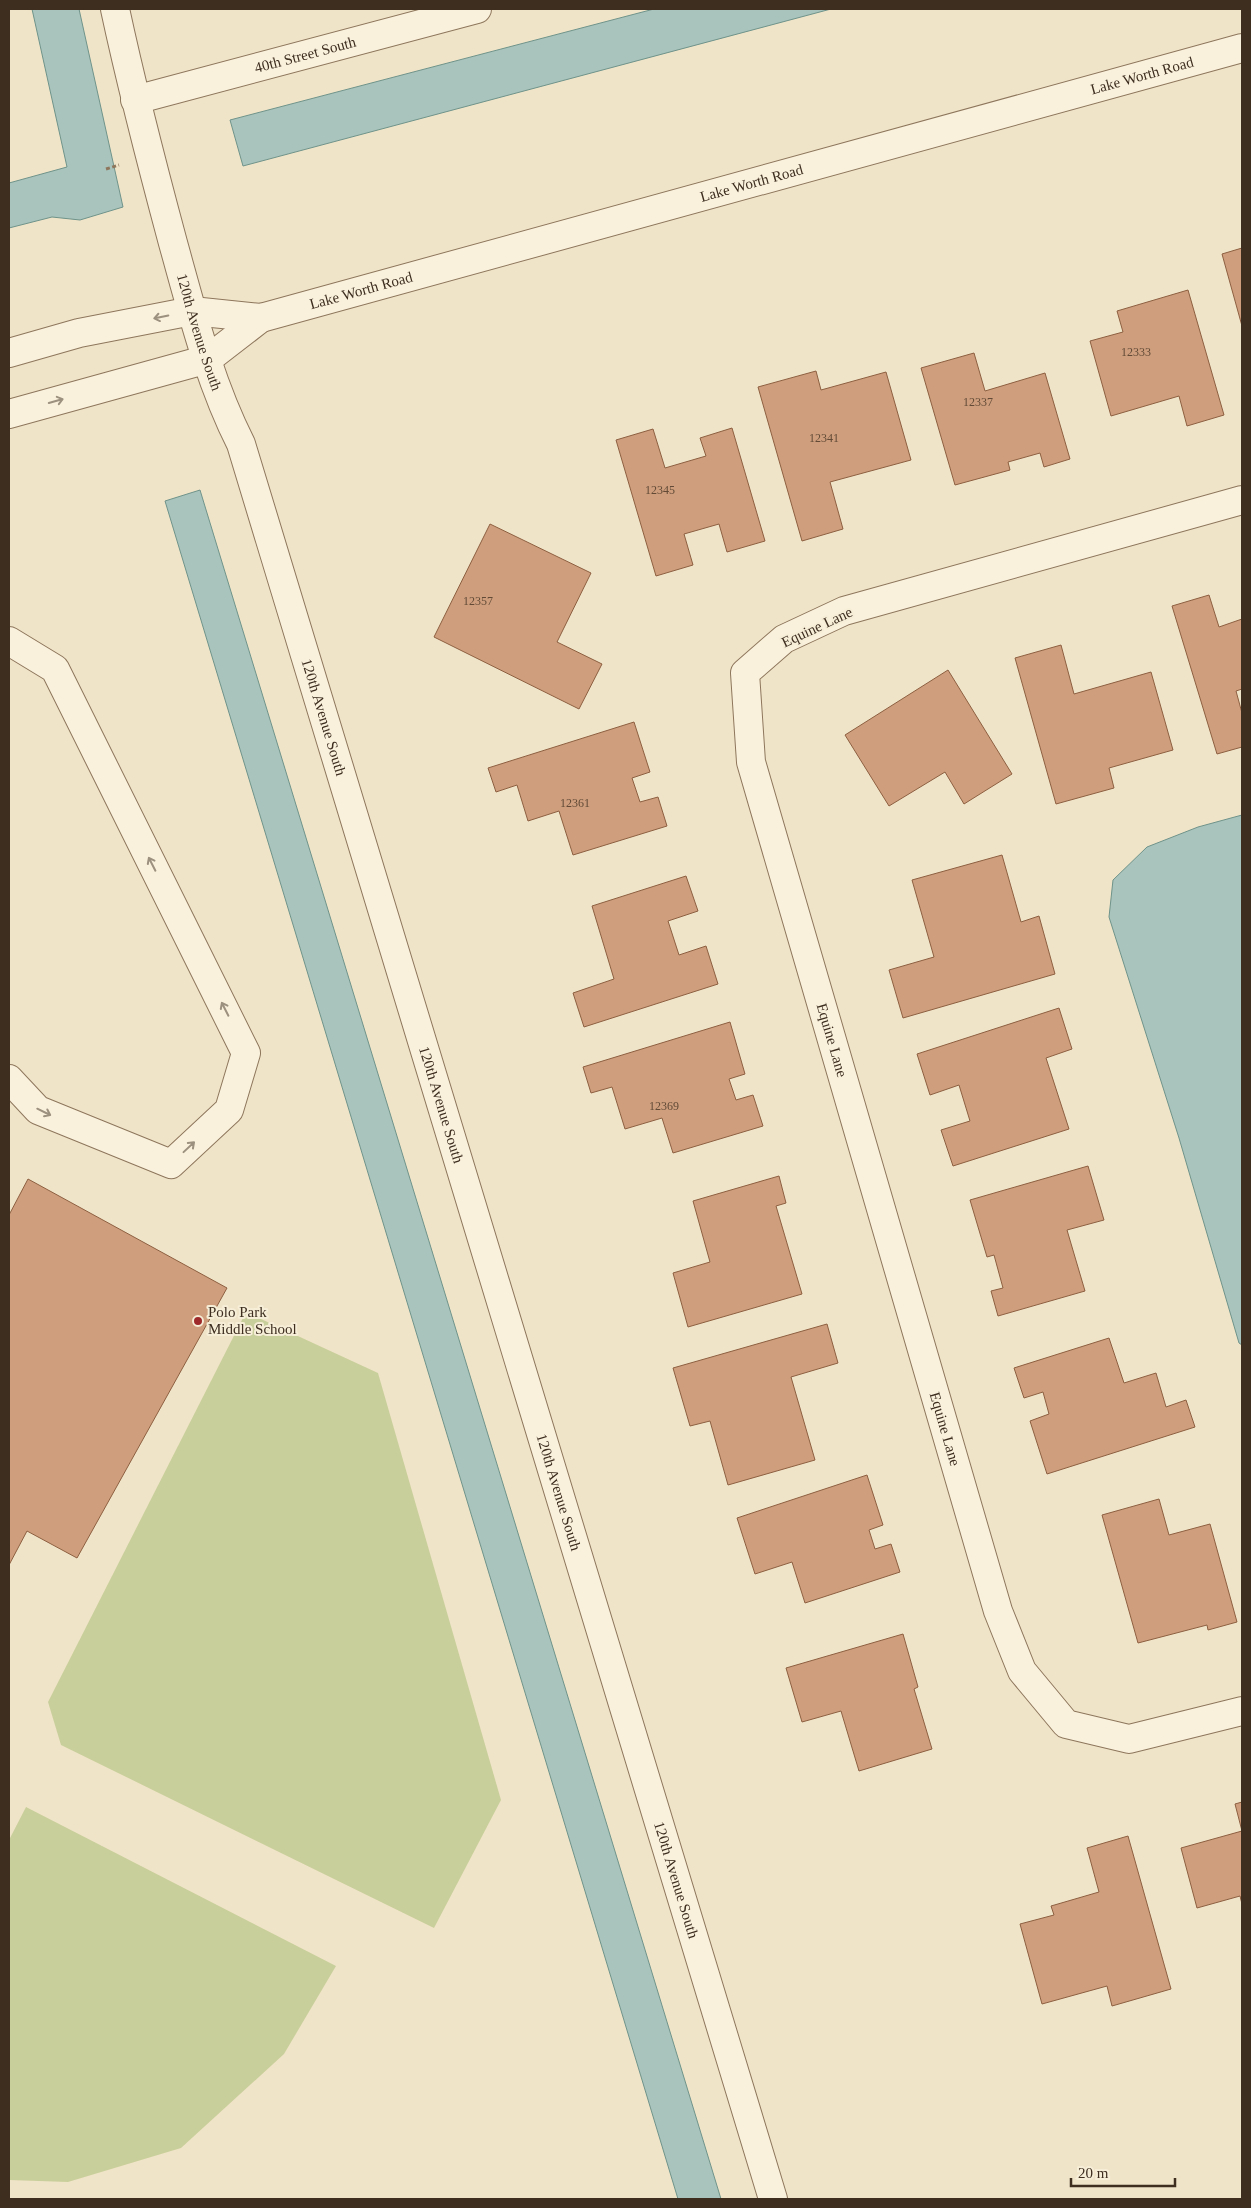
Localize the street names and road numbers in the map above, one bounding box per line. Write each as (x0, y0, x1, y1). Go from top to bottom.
street label: 40th Street South (253, 33, 358, 76)
street label: Lake Worth Road (1089, 54, 1196, 97)
street label: Lake Worth Road (698, 161, 805, 205)
street label: Lake Worth Road (308, 269, 415, 312)
street label: 120th Avenue South (174, 272, 225, 393)
street label: Equine Lane (779, 604, 855, 650)
street label: 120th Avenue South (299, 657, 349, 778)
street label: Equine Lane (814, 1001, 850, 1079)
street label: 120th Avenue South (416, 1044, 467, 1166)
street label: Equine Lane (927, 1390, 963, 1468)
street label: 120th Avenue South (533, 1432, 584, 1553)
street label: 120th Avenue South (651, 1819, 702, 1941)

